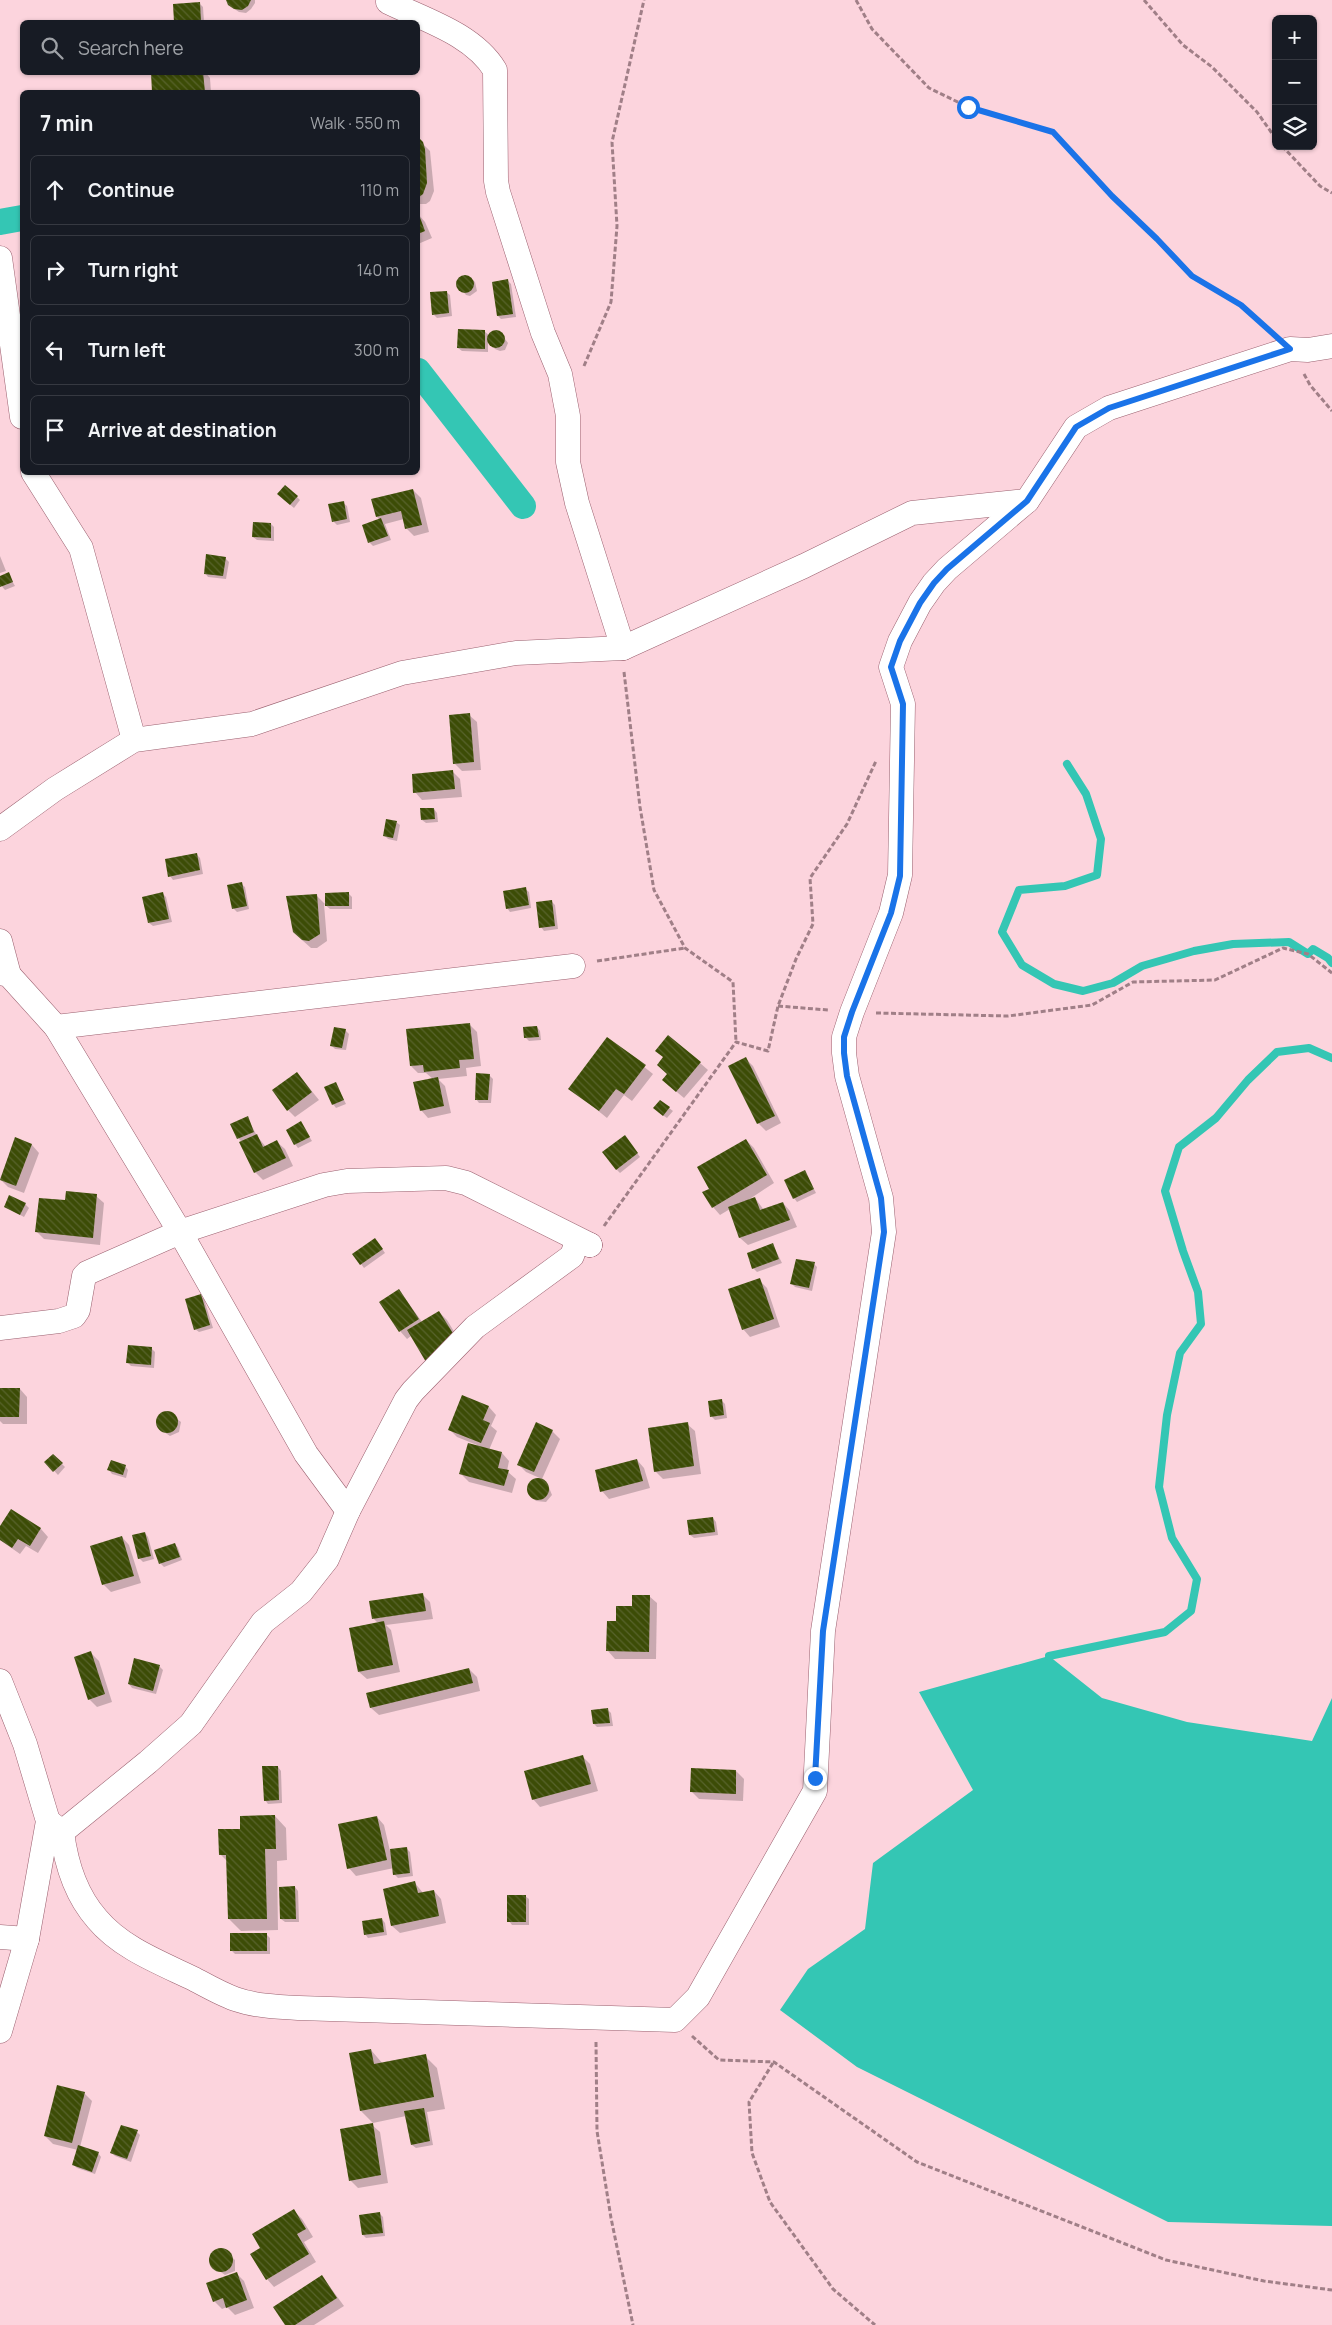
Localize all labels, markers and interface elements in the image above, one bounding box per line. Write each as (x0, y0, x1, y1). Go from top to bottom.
map controls (1272, 15, 1317, 150)
button: + (1272, 15, 1317, 60)
search box (20, 20, 420, 75)
icon: search (38, 34, 66, 62)
text: Search here (78, 35, 184, 61)
button: − (1272, 60, 1317, 105)
route start (957, 96, 980, 119)
button: layers (1272, 105, 1317, 150)
text: 7 min (40, 109, 93, 137)
text: Walk · 550 m (310, 112, 400, 134)
icon: ahead (41, 176, 69, 204)
text: Continue (88, 177, 174, 203)
text: 110 m (360, 179, 399, 201)
icon: right (41, 256, 69, 284)
text: Turn right (88, 257, 178, 283)
text: 140 m (357, 259, 399, 281)
icon: left (41, 336, 69, 364)
text: Turn left (88, 337, 166, 363)
text: 300 m (354, 339, 399, 361)
icon: arrive (41, 416, 69, 444)
text: Arrive at destination (88, 417, 277, 443)
route end (804, 1767, 827, 1790)

